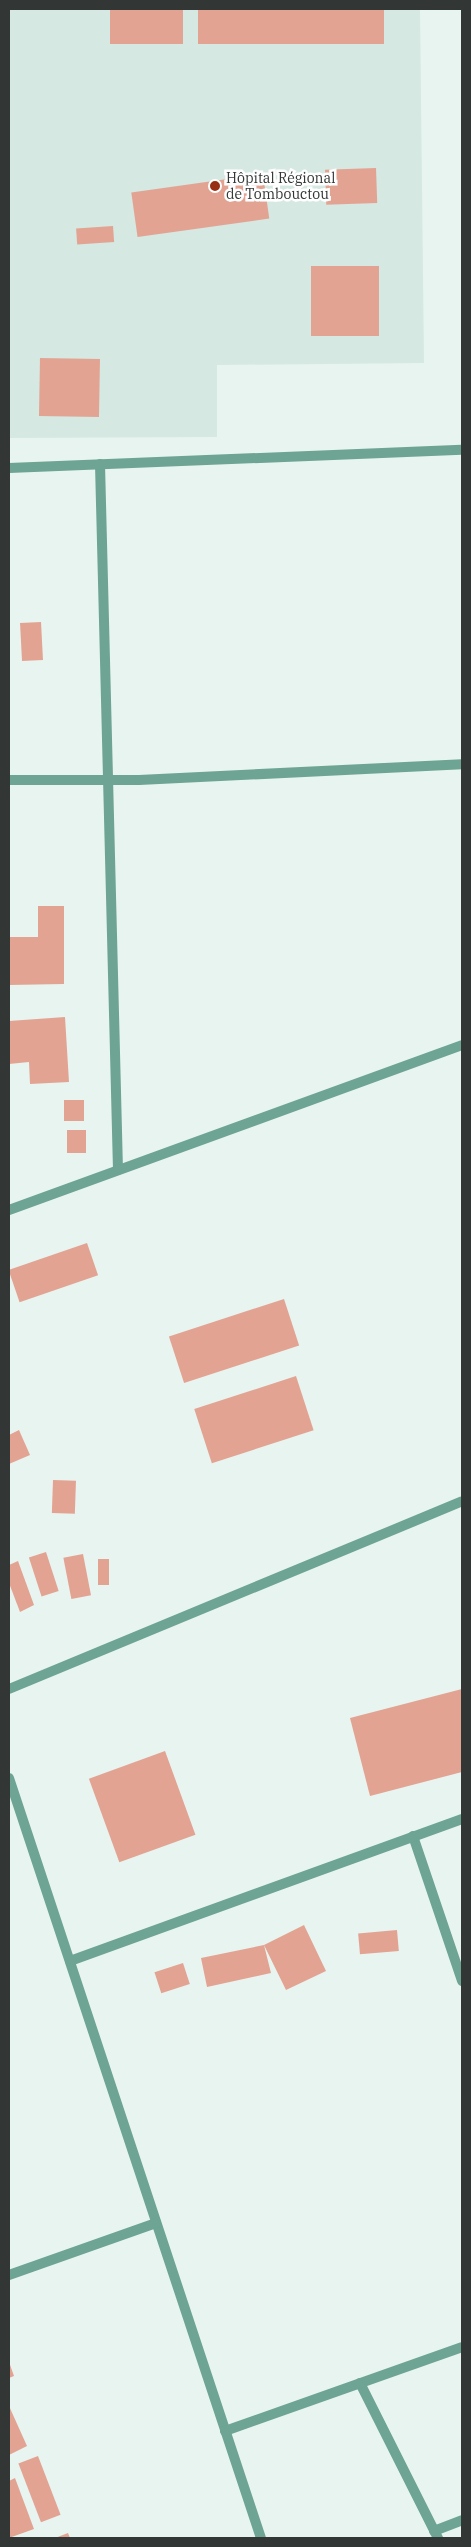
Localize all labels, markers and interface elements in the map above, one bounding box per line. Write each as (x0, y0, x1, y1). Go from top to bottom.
place label: Hôpital Régional de Tombouctou (226, 170, 335, 202)
marker: Hôpital Régional de Tombouctou (208, 179, 222, 193)

